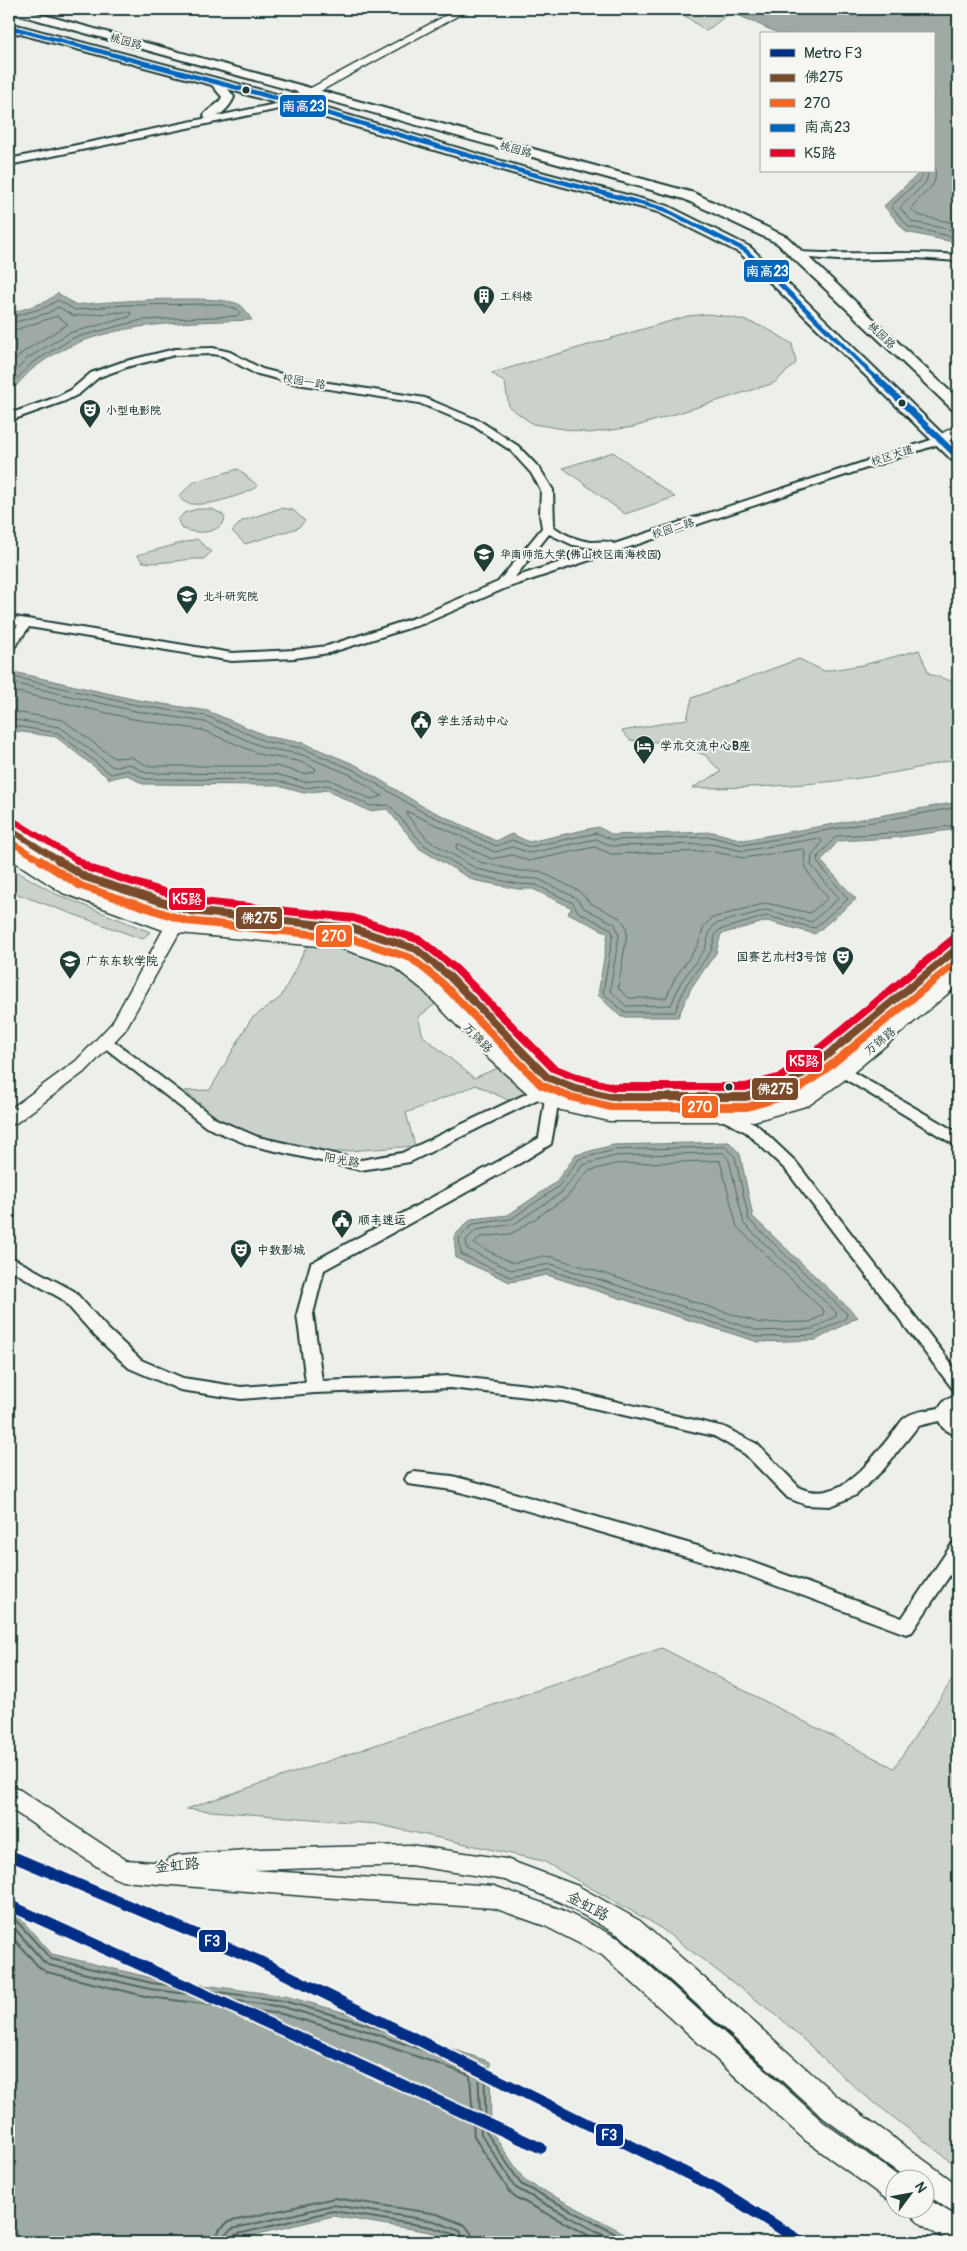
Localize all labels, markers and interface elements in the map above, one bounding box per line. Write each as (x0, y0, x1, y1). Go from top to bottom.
street label: 桃园路 (108, 31, 143, 52)
legend (760, 32, 934, 172)
text: Metro F3 (804, 44, 862, 63)
text: 佛275 (804, 68, 843, 87)
unlabelled marker (241, 85, 251, 95)
line badge: 南高23 (279, 94, 327, 118)
text: 270 (804, 94, 831, 113)
text: 南高23 (281, 98, 325, 115)
text: 南高23 (804, 118, 850, 137)
street label: 桃园路 (498, 139, 534, 160)
text: K5路 (804, 144, 836, 163)
line badge: 南高23 (743, 259, 790, 283)
text: 南高23 (745, 263, 789, 280)
building icon: 工科楼 (472, 284, 496, 315)
place label: 工科楼 (500, 290, 533, 303)
street label: 桃园路 (865, 319, 898, 351)
street label: 校园一路 (281, 371, 327, 392)
theatre icon: 小型电影院 (78, 398, 102, 429)
unlabelled marker (897, 398, 907, 408)
place label: 小型电影院 (106, 404, 161, 417)
street label: 校区大道 (869, 442, 915, 468)
street label: 校园二路 (650, 515, 696, 541)
school or university icon: 华南师范大学(佛山校区南海校园) (472, 542, 496, 573)
place label: 华南师范大学(佛山校区南海校园) (500, 548, 661, 561)
school or university icon: 北斗研究院 (175, 584, 199, 615)
place label: 北斗研究院 (203, 590, 258, 603)
public building icon: 学生活动中心 (409, 709, 433, 740)
place label: 学生活动中心 (437, 714, 509, 729)
hotel icon: 学术交流中心B座 (632, 734, 656, 765)
place label: 学术交流中心B座 (660, 739, 751, 754)
line badge: K5路 (168, 887, 206, 911)
text: K5路 (172, 891, 202, 908)
line badge: 佛275 (235, 906, 283, 930)
text: 佛275 (241, 910, 278, 927)
line badge: 270 (315, 924, 353, 948)
text: 270 (322, 928, 347, 945)
theatre icon: 国赛艺术村3号馆 (831, 945, 855, 976)
school or university icon: 广东东软学院 (58, 949, 82, 980)
place label: 国赛艺术村3号馆 (736, 950, 827, 965)
place label: 广东东软学院 (86, 954, 158, 969)
street label: 万锦路 (460, 1020, 496, 1057)
street label: 万锦路 (862, 1024, 899, 1059)
line badge: K5路 (785, 1049, 823, 1073)
text: K5路 (789, 1053, 819, 1070)
line badge: 佛275 (751, 1077, 799, 1101)
text: 佛275 (757, 1081, 794, 1098)
unlabelled marker (724, 1082, 734, 1092)
line badge: 270 (681, 1095, 719, 1119)
text: 270 (688, 1099, 713, 1116)
street label: 阳光路 (323, 1150, 361, 1171)
public building icon: 顺丰速运 (330, 1208, 354, 1239)
place label: 顺丰速运 (358, 1213, 406, 1228)
theatre icon: 中数影城 (229, 1238, 253, 1269)
place label: 中数影城 (257, 1243, 305, 1258)
street label: 金虹路 (154, 1854, 200, 1877)
street label: 金虹路 (563, 1887, 612, 1925)
line badge: F3 (198, 1929, 227, 1953)
text: F3 (204, 1933, 220, 1950)
line badge: F3 (595, 2123, 624, 2147)
text: F3 (601, 2127, 617, 2144)
north arrow (884, 2168, 934, 2218)
text: N (911, 2179, 930, 2196)

